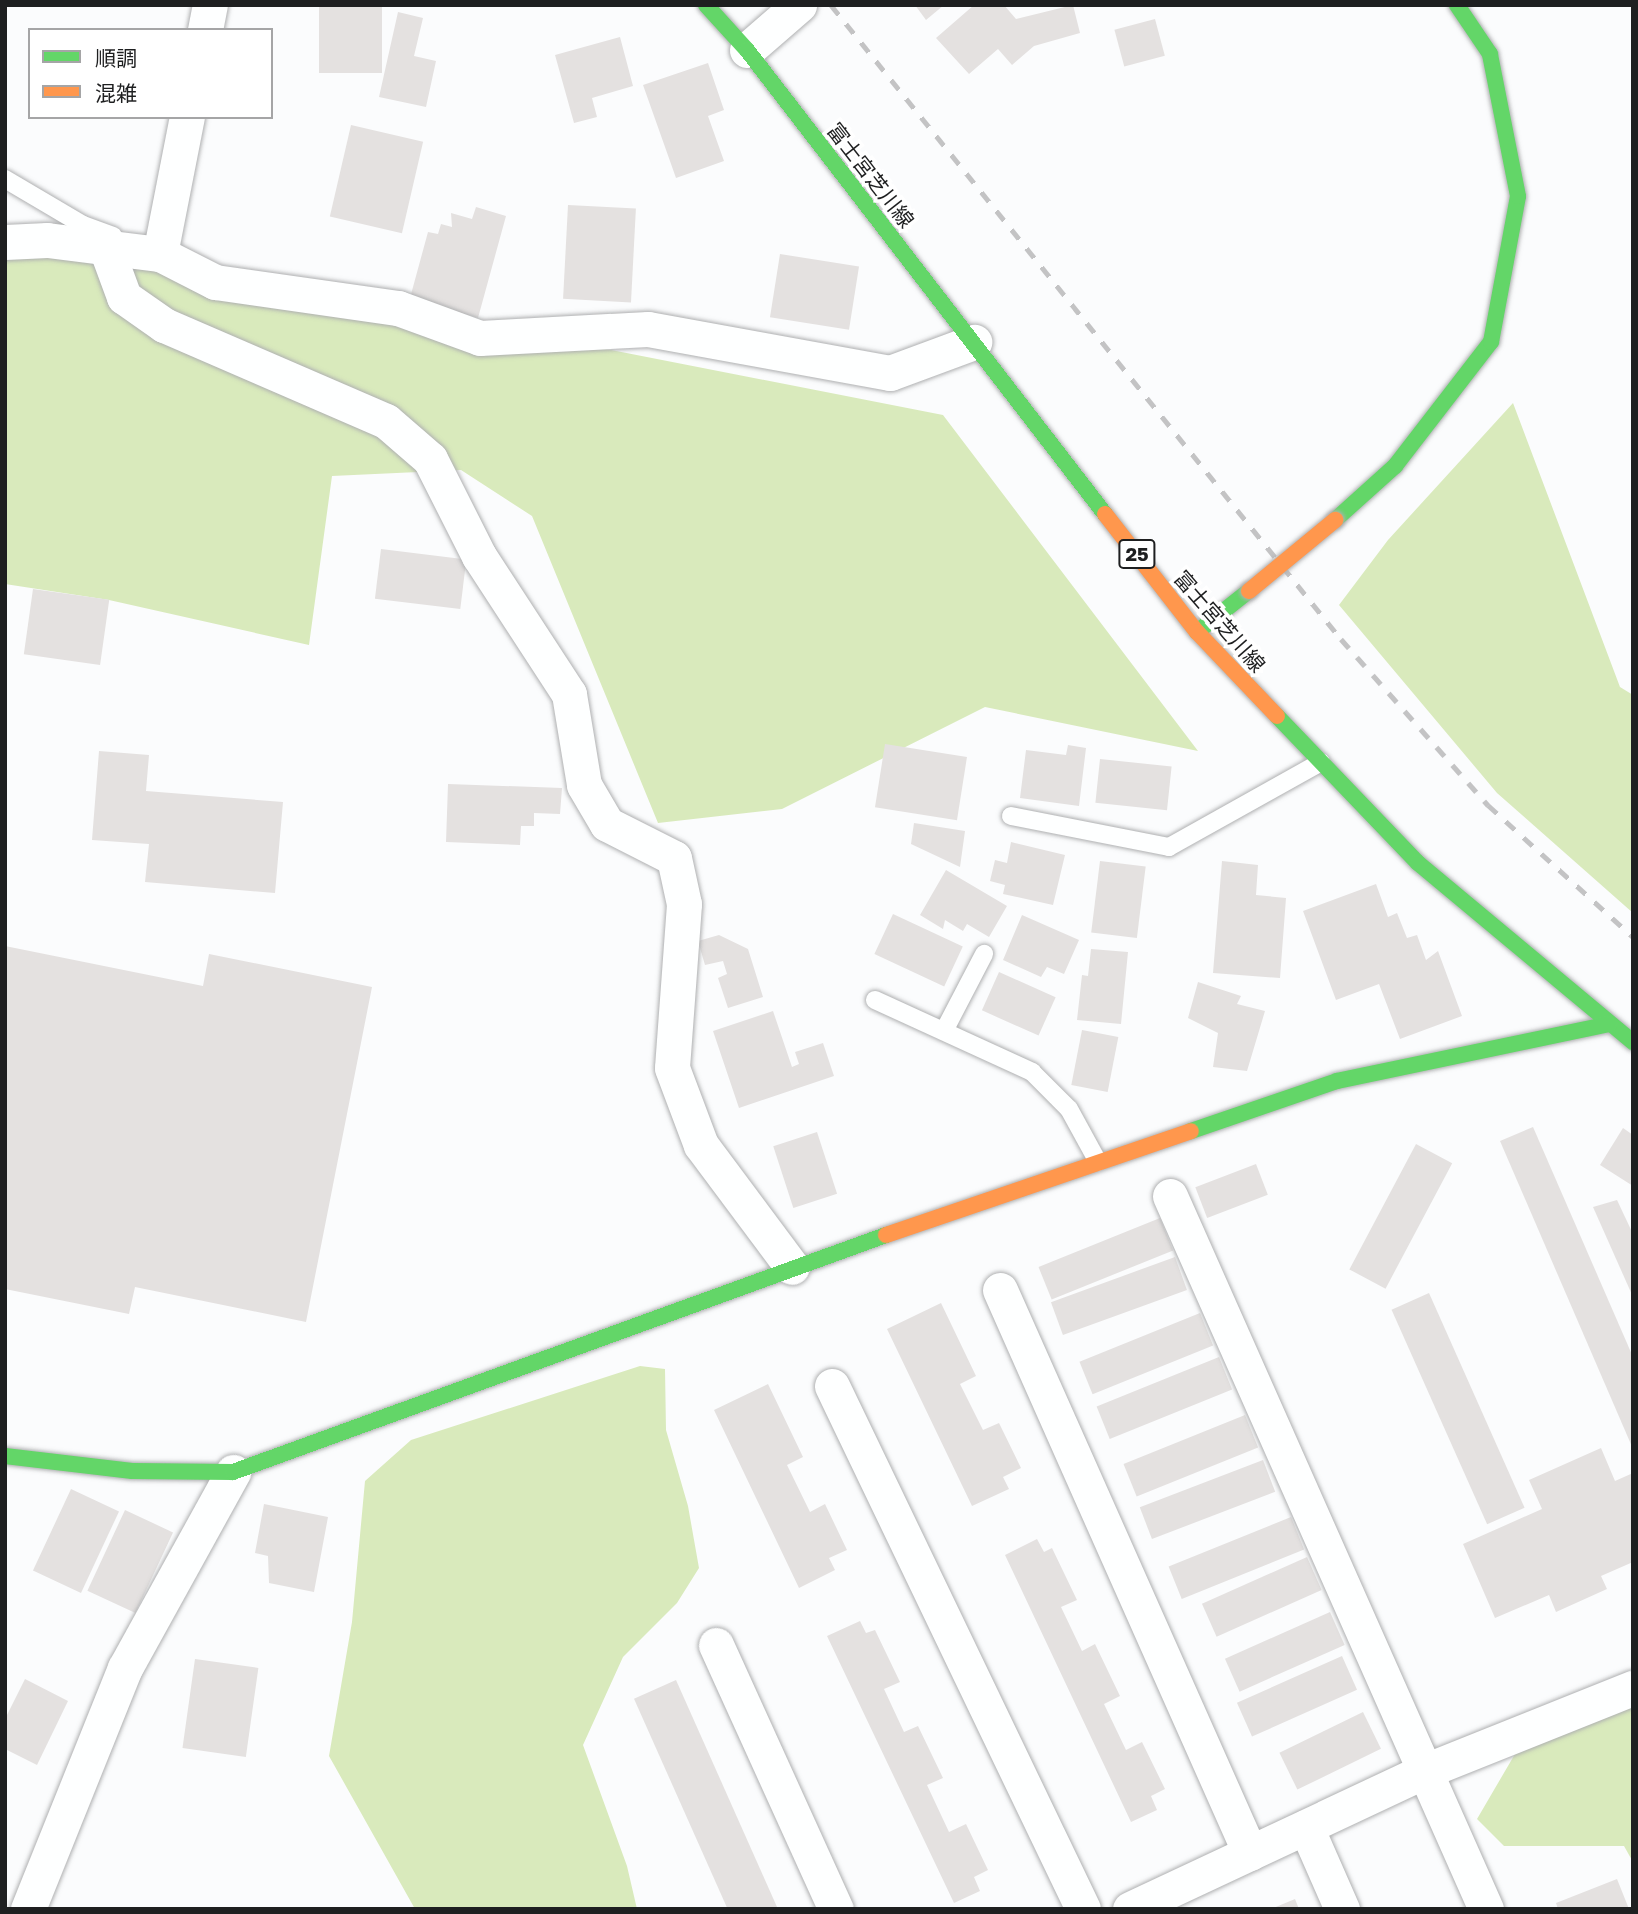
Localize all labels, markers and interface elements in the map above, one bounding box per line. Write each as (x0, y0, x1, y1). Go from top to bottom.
legend (28, 28, 273, 119)
text: 順調 (95, 45, 137, 71)
text: 混雑 (95, 80, 137, 106)
street label: 富士宮芝川線 (822, 118, 920, 232)
road number: 25 (1118, 538, 1156, 569)
street label: 富士宮芝川線 (1169, 565, 1271, 677)

